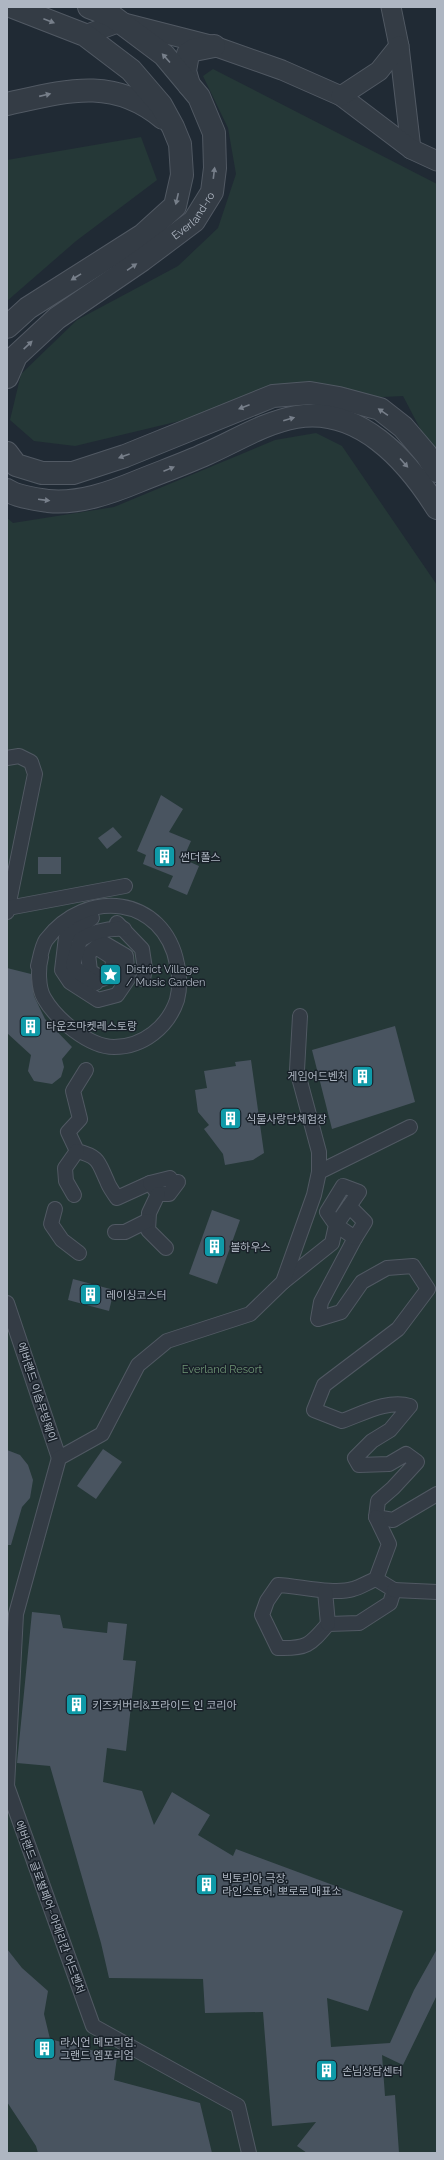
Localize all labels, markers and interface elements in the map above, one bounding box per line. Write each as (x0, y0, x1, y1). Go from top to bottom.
one-way arrow (43, 19, 55, 25)
one-way arrow (162, 53, 171, 63)
one-way arrow (39, 92, 51, 98)
one-way arrow (211, 167, 217, 179)
street label: Everland-ro (169, 189, 218, 242)
one-way arrow (173, 193, 179, 206)
one-way arrow (126, 263, 137, 271)
one-way arrow (70, 274, 81, 281)
one-way arrow (23, 340, 33, 349)
one-way arrow (238, 405, 250, 411)
one-way arrow (378, 408, 388, 416)
one-way arrow (283, 416, 295, 422)
one-way arrow (117, 453, 129, 459)
one-way arrow (399, 458, 408, 469)
one-way arrow (163, 466, 175, 472)
one-way arrow (38, 497, 51, 503)
building icon: 썬더폴스 (152, 844, 178, 870)
place label: 썬더폴스 (180, 851, 220, 864)
place icon: District Village / Music Garden (97, 962, 123, 988)
place label: District Village / Music Garden (126, 963, 205, 989)
building icon: 타운즈마켓레스토랑 (17, 1013, 43, 1039)
place label: 타운즈마켓레스토랑 (46, 1020, 137, 1033)
building icon: 게임어드벤처 (350, 1063, 376, 1089)
place label: 게임어드벤처 (287, 1070, 348, 1083)
building icon: 식물사랑단체험장 (218, 1106, 244, 1132)
place label: 식물사랑단체험장 (246, 1113, 327, 1126)
building icon: 볼하우스 (202, 1234, 228, 1260)
place label: 볼하우스 (230, 1241, 270, 1254)
building icon: 레이싱코스터 (78, 1282, 104, 1308)
place label: 레이싱코스터 (106, 1289, 167, 1302)
street label: 에버랜드 이솝무빙웨이 (14, 1341, 59, 1444)
park label: Everland Resort (182, 1363, 262, 1376)
building icon: 키즈커버리&프라이드 인 코리아 (63, 1692, 89, 1718)
place label: 키즈커버리&프라이드 인 코리아 (92, 1699, 237, 1712)
street label: 에버랜드 글로벌페어~아메리칸 어드벤처 (12, 1819, 87, 1996)
building icon: 빅토리아 극장, 라인스토어, 뽀로로 매표소 (194, 1871, 220, 1897)
place label: 빅토리아 극장, 라인스토어, 뽀로로 매표소 (222, 1872, 341, 1898)
building icon: 라시언 메모리엄, 그랜드 엠포리엄 (32, 2035, 58, 2061)
place label: 라시언 메모리엄, 그랜드 엠포리엄 (60, 2036, 136, 2062)
building icon: 손님상담센터 (313, 2058, 339, 2084)
place label: 손님상담센터 (342, 2065, 403, 2078)

